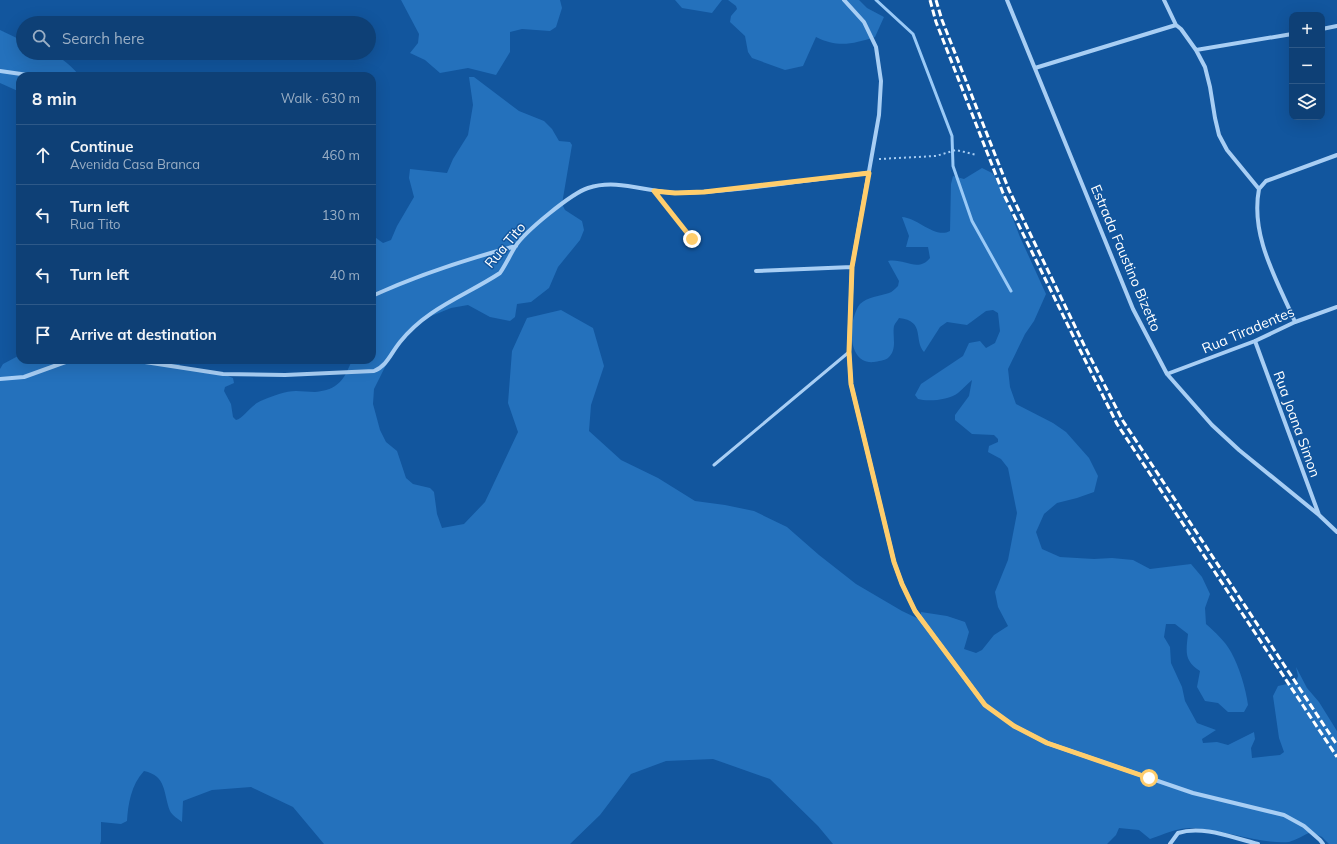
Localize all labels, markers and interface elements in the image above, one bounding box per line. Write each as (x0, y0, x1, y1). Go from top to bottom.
map controls (1289, 12, 1325, 120)
button: + (1289, 12, 1325, 48)
search box (16, 16, 376, 60)
icon: search (30, 27, 52, 49)
text: Search here (62, 29, 144, 48)
button: − (1289, 48, 1325, 84)
button: layers (1289, 84, 1325, 120)
text: 8 min (32, 88, 77, 109)
text: Walk · 630 m (281, 90, 360, 106)
text: Continue (70, 137, 133, 156)
icon: ahead (32, 144, 54, 166)
text: 460 m (322, 147, 360, 163)
text: Avenida Casa Branca (70, 156, 200, 172)
street label: Estrada Faustino Bizetto (1087, 182, 1165, 334)
text: Turn left (70, 197, 129, 216)
icon: left (32, 204, 54, 226)
text: 130 m (322, 207, 360, 223)
text: Rua Tito (70, 216, 121, 232)
street label: Rua Tito (481, 218, 529, 272)
route end (683, 230, 701, 248)
icon: left (32, 264, 54, 286)
text: Turn left (70, 265, 129, 284)
text: 40 m (330, 267, 360, 283)
street label: Rua Tiradentes (1199, 302, 1297, 358)
icon: arrive (32, 324, 54, 346)
text: Arrive at destination (70, 325, 217, 344)
street label: Rua Joana Simon (1269, 368, 1325, 480)
route start (1140, 769, 1158, 787)

